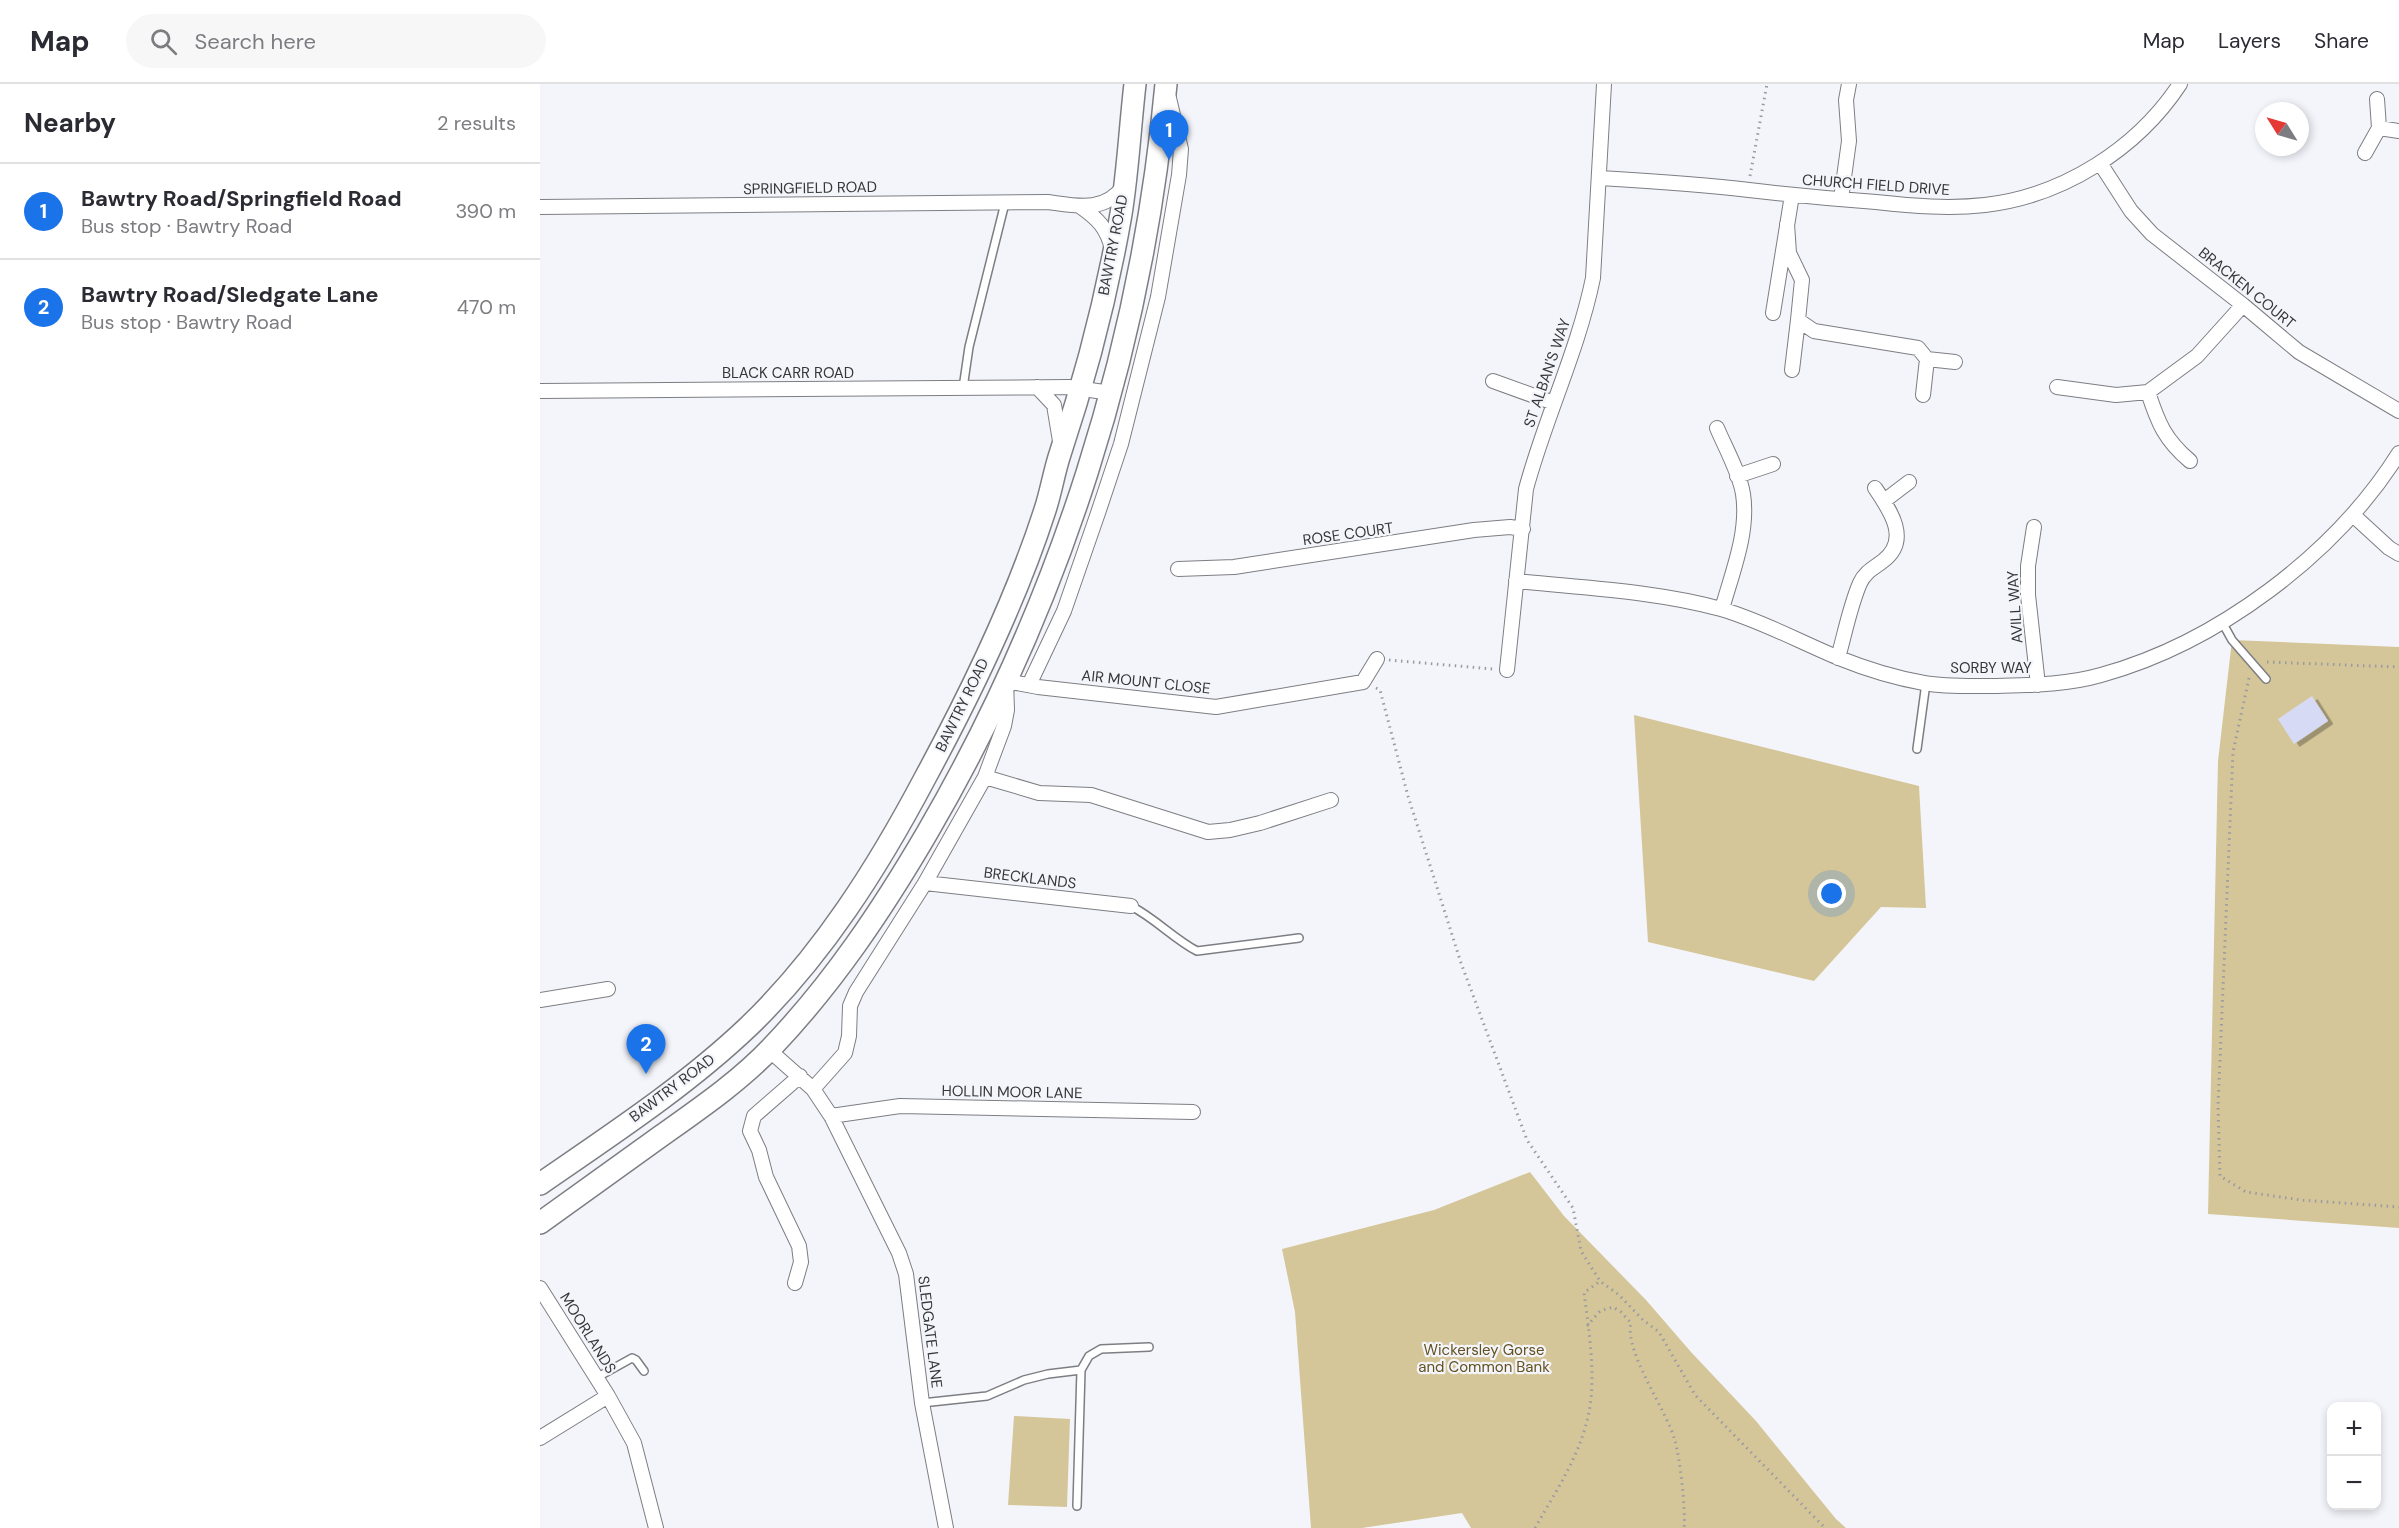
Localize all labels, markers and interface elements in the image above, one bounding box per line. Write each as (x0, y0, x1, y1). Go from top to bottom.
search box (126, 14, 546, 68)
text: Map (30, 23, 90, 60)
icon: search (147, 25, 180, 58)
text: Search here (195, 27, 316, 56)
text: Map (2143, 27, 2185, 55)
text: Layers (2218, 27, 2281, 55)
text: Share (2314, 27, 2369, 55)
north arrow (2255, 102, 2309, 156)
text: Nearby (24, 106, 116, 140)
text: 2 results (437, 110, 516, 136)
pin: 1 (1150, 110, 1188, 160)
street label: CHURCH FIELD DRIVE (1801, 170, 1951, 200)
street label: SPRINGFIELD ROAD (743, 177, 877, 199)
text: Bawtry Road/Springfield Road (81, 184, 402, 213)
street label: BAWTRY ROAD (1093, 193, 1133, 297)
text: 1 (40, 198, 47, 224)
text: 390 m (455, 198, 516, 224)
text: Bus stop · Bawtry Road (81, 213, 292, 239)
street label: BRACKEN COURT (2194, 243, 2300, 333)
text: Bawtry Road/Sledgate Lane (81, 280, 379, 309)
text: 2 (38, 294, 49, 320)
text: 470 m (457, 294, 516, 320)
text: Bus stop · Bawtry Road (81, 309, 292, 335)
street label: ST ALBAN'S WAY (1519, 316, 1575, 430)
street label: BLACK CARR ROAD (722, 363, 854, 383)
street label: ROSE COURT (1301, 518, 1395, 550)
street label: AVILL WAY (2002, 570, 2028, 644)
street label: BAWTRY ROAD (931, 655, 993, 755)
street label: SORBY WAY (1950, 658, 2032, 678)
street label: AIR MOUNT CLOSE (1080, 665, 1212, 699)
street label: BRECKLANDS (983, 862, 1078, 894)
your location (1817, 879, 1846, 908)
pin: 2 (626, 1024, 666, 1074)
street label: BAWTRY ROAD (625, 1049, 719, 1127)
street label: HOLLIN MOOR LANE (941, 1081, 1083, 1103)
street label: SLEDGATE LANE (913, 1275, 947, 1389)
street label: MOORLANDS (555, 1289, 621, 1378)
park label: Wickersley Gorse and Common Bank (1418, 1340, 1550, 1377)
map controls (2327, 1402, 2381, 1510)
button: + (2327, 1402, 2381, 1456)
button: − (2327, 1456, 2381, 1510)

